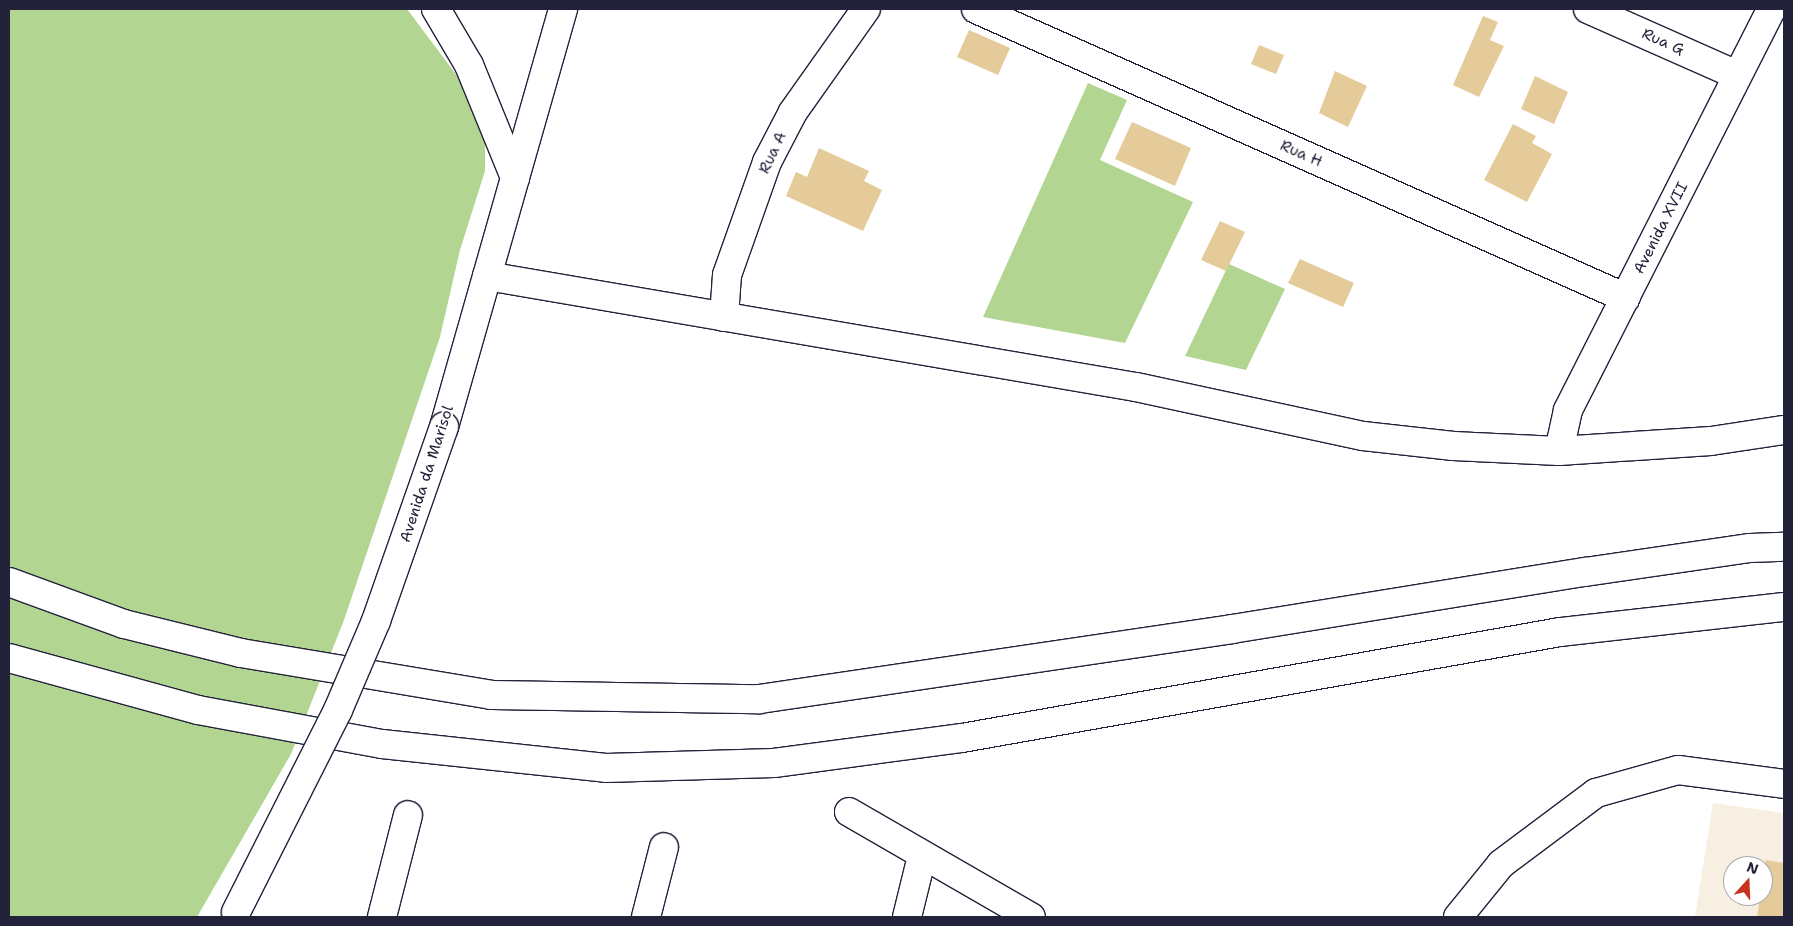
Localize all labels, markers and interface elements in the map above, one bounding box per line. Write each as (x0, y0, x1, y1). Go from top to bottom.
street label: Rua G (1639, 25, 1687, 59)
street label: Rua A (756, 129, 790, 177)
street label: Rua H (1277, 137, 1325, 171)
street label: Avenida XVII (1630, 179, 1692, 277)
street label: Avenida da Marisol (396, 403, 458, 545)
north arrow (1723, 856, 1773, 906)
text: N (1744, 857, 1761, 878)

